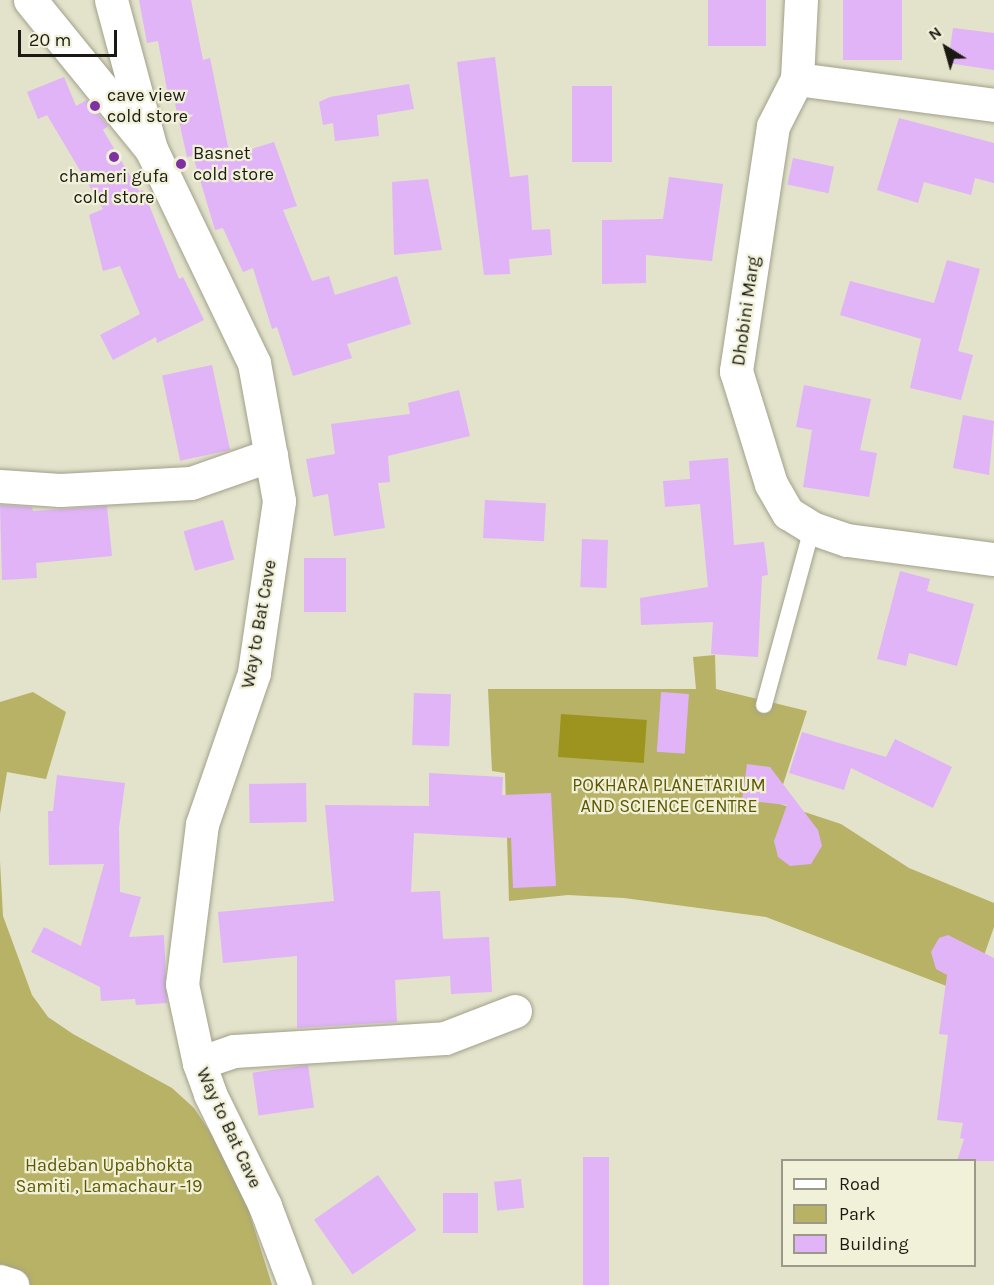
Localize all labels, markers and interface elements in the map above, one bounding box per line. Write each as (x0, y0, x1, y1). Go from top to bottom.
scale bar (21, 18, 120, 56)
north arrow (916, 18, 976, 78)
text: N (925, 22, 945, 44)
text: 20 m (29, 29, 71, 51)
place label: cave view cold store (107, 85, 188, 128)
marker: cave view cold store (88, 99, 102, 113)
place label: Basnet cold store (193, 143, 274, 186)
marker: chameri gufa cold store (107, 150, 121, 164)
marker: Basnet cold store (174, 157, 188, 171)
place label: chameri gufa cold store (59, 166, 169, 208)
street label: Dhobini Marg (728, 255, 764, 367)
street label: Way to Bat Cave (237, 558, 281, 690)
park label: POKHARA PLANETARIUM AND SCIENCE CENTRE (572, 775, 766, 818)
street label: Way to Bat Cave (192, 1064, 266, 1192)
park label: Hadeban Upabhokta Samiti , Lamachaur -19 (16, 1155, 202, 1198)
legend (781, 1159, 976, 1267)
text: Road (839, 1173, 880, 1195)
text: Park (839, 1203, 876, 1225)
text: Building (839, 1233, 909, 1255)

